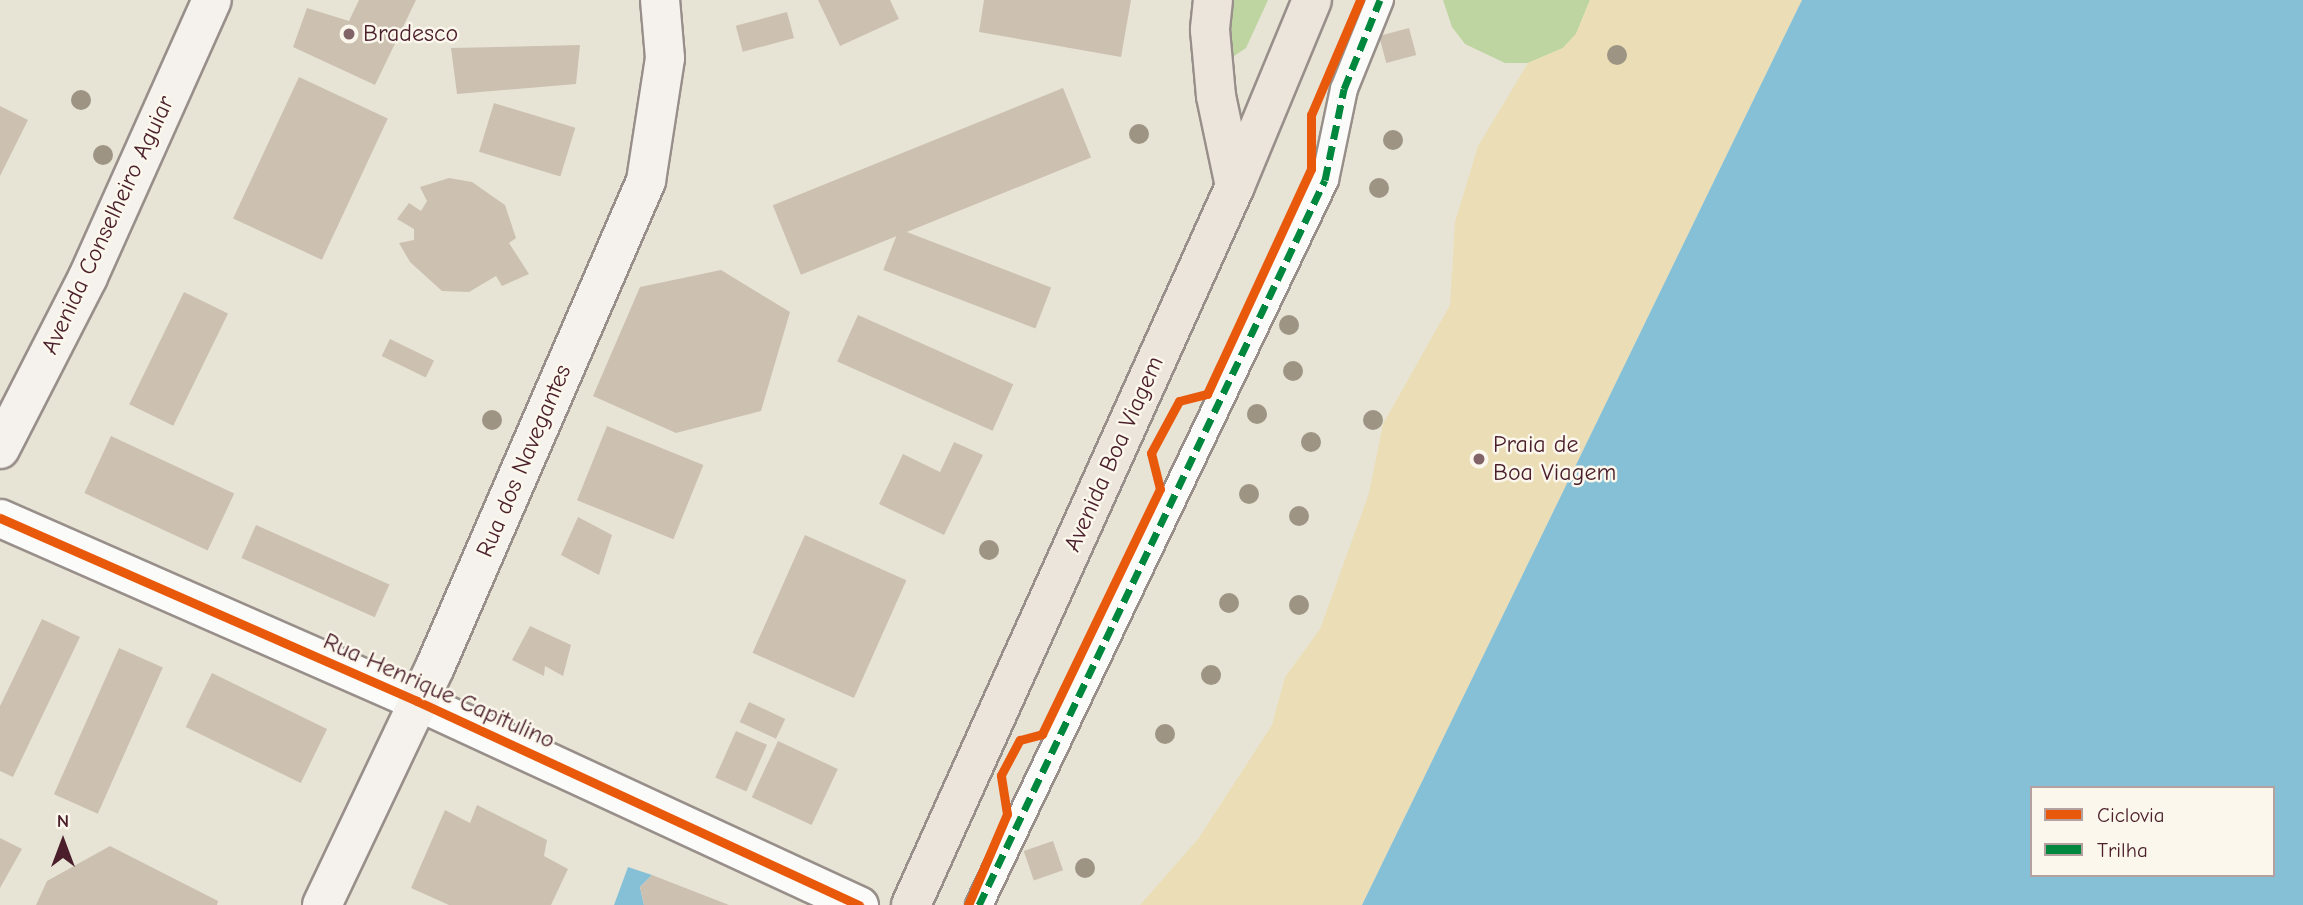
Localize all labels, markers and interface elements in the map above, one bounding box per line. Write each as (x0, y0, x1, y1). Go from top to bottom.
place label: Bradesco (363, 20, 458, 48)
marker: Bradesco (341, 26, 357, 42)
street label: Avenida Conselheiro Aguiar (35, 91, 181, 359)
street label: Avenida Boa Viagem (1058, 352, 1170, 556)
street label: Rua dos Navegantes (470, 360, 578, 562)
place label: Praia de Boa Viagem (1493, 431, 1616, 487)
marker: Praia de Boa Viagem (1471, 451, 1487, 467)
street label: Rua Henrique Capitulino (319, 627, 559, 755)
legend (2030, 786, 2275, 877)
text: Ciclovia (2097, 803, 2165, 827)
north arrow (28, 807, 98, 877)
text: N (57, 810, 69, 832)
text: Trilha (2097, 838, 2148, 862)

